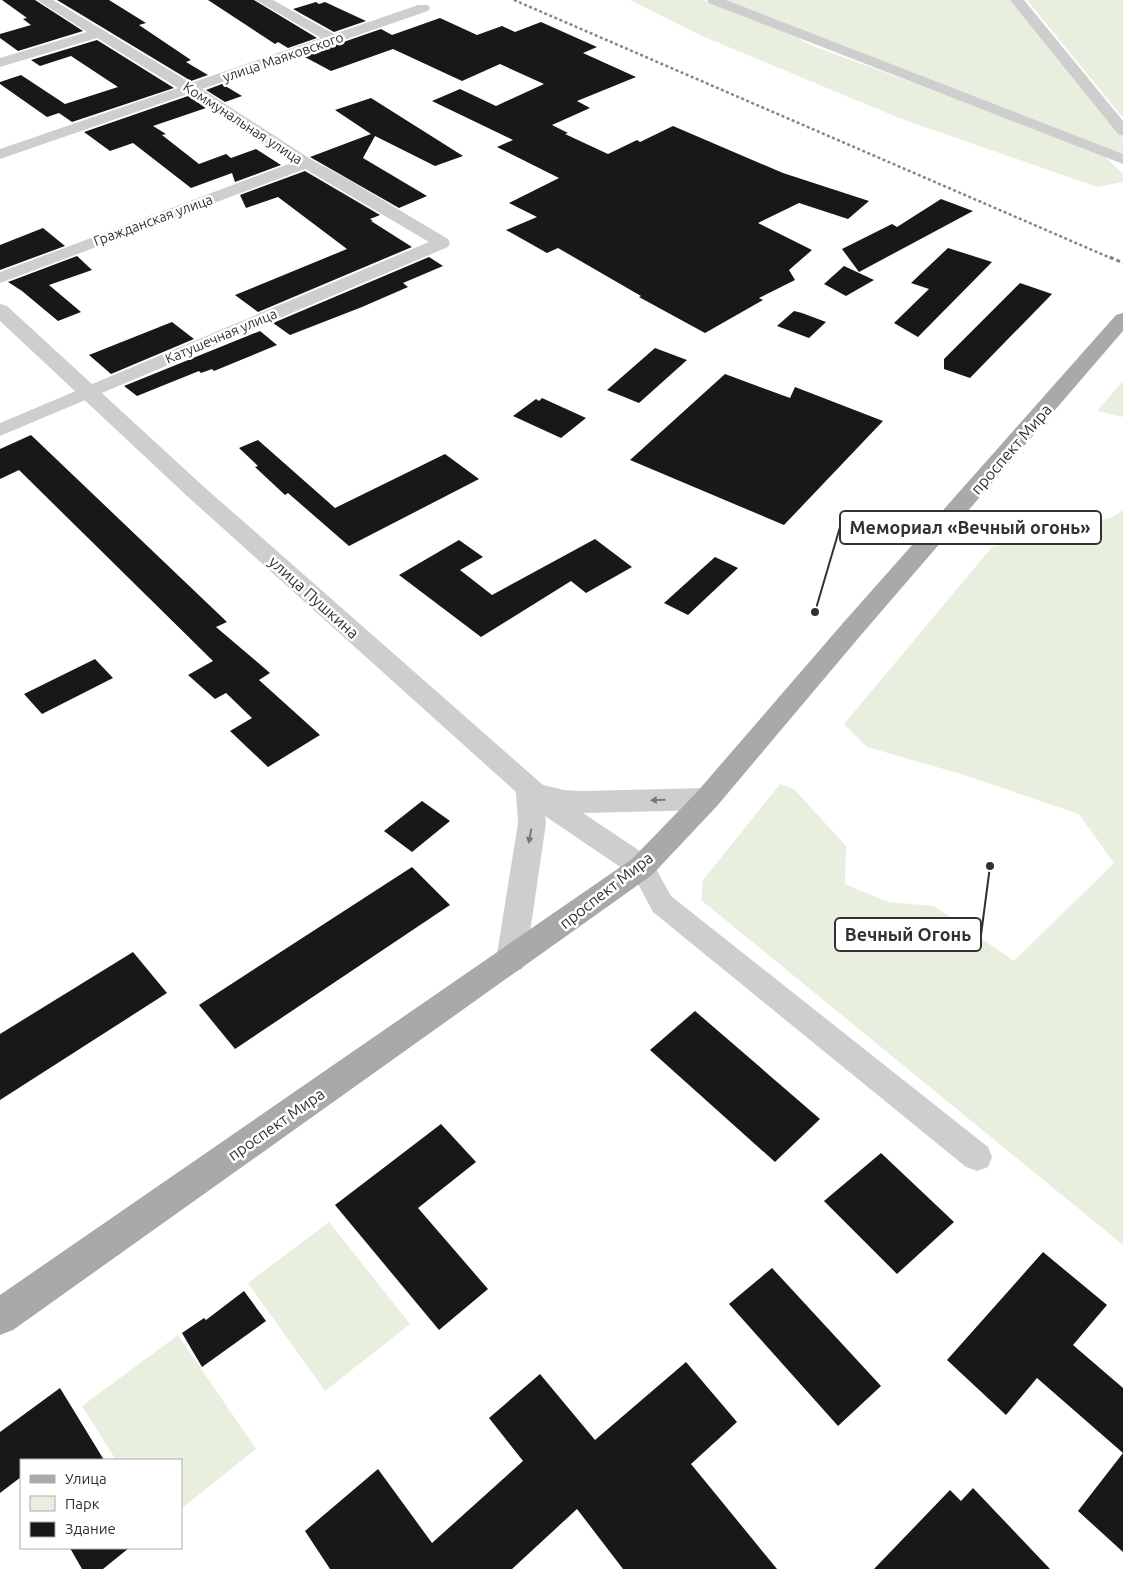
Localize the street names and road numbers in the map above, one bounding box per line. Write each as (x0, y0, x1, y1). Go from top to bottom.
street label: улица Маяковского (220, 29, 346, 85)
street label: Коммунальная улица (180, 78, 306, 168)
street label: Гражданская улица (91, 191, 215, 249)
street label: Катушечная улица (163, 305, 279, 367)
street label: проспект Мира (967, 400, 1055, 498)
street label: улица Пушкина (265, 552, 363, 642)
street label: проспект Мира (556, 848, 656, 932)
street label: проспект Мира (224, 1084, 328, 1164)

